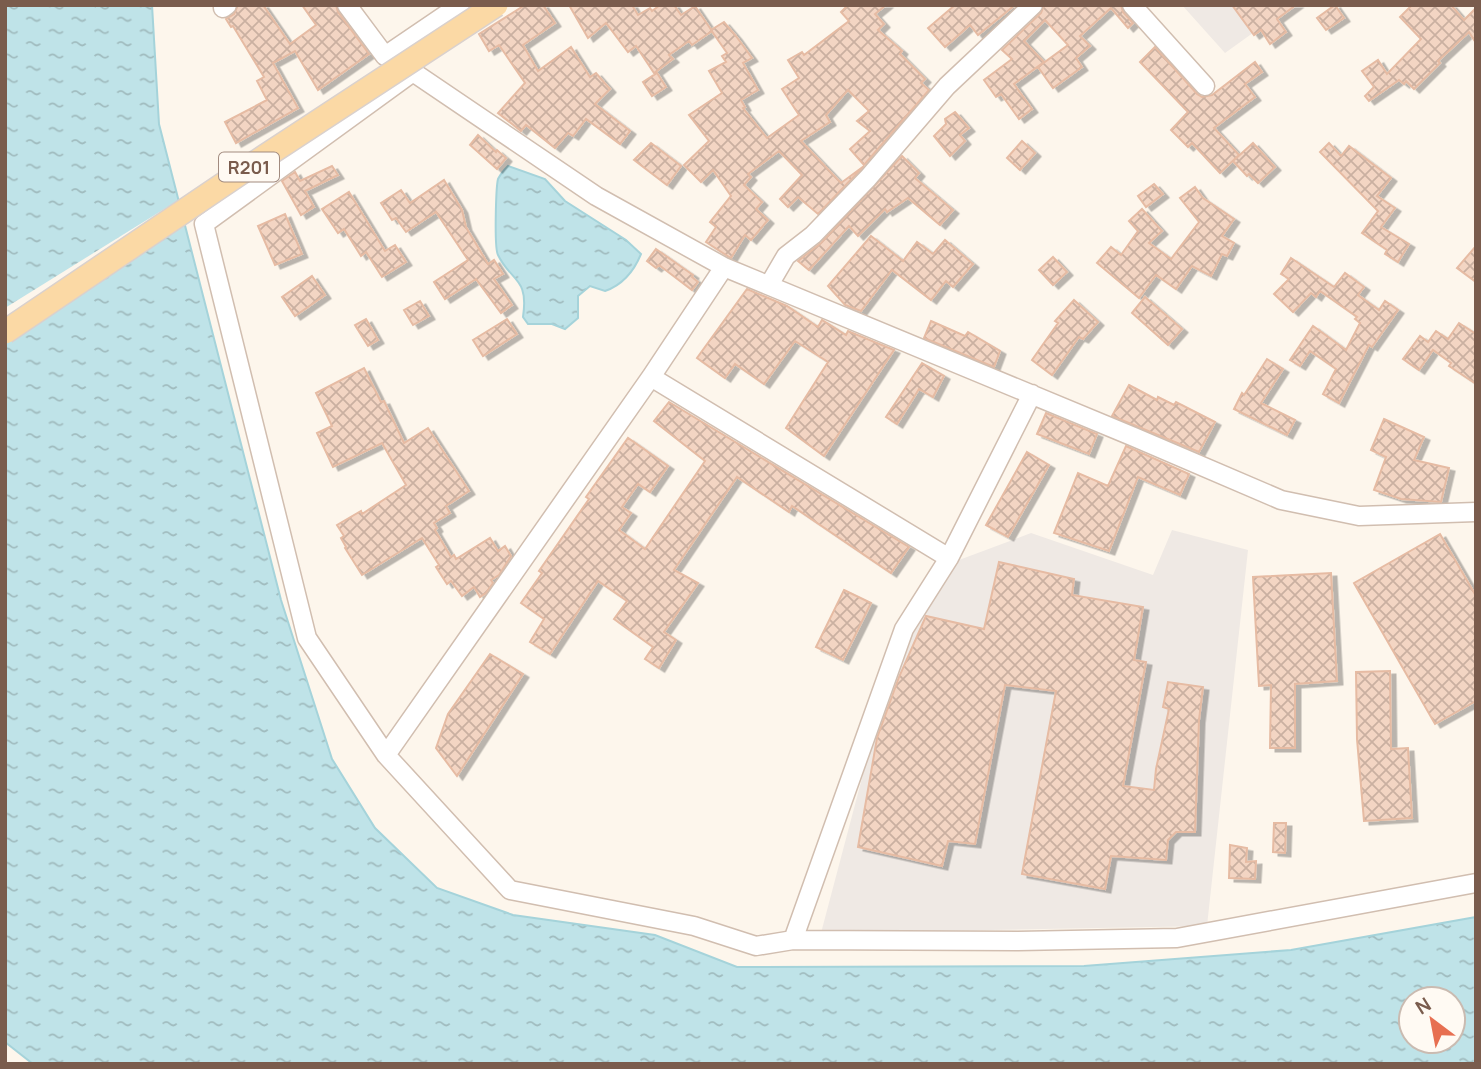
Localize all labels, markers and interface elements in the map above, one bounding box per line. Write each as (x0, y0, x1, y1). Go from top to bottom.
road number: R201 (219, 152, 279, 182)
north arrow (1397, 985, 1467, 1055)
text: N (1410, 991, 1436, 1020)

